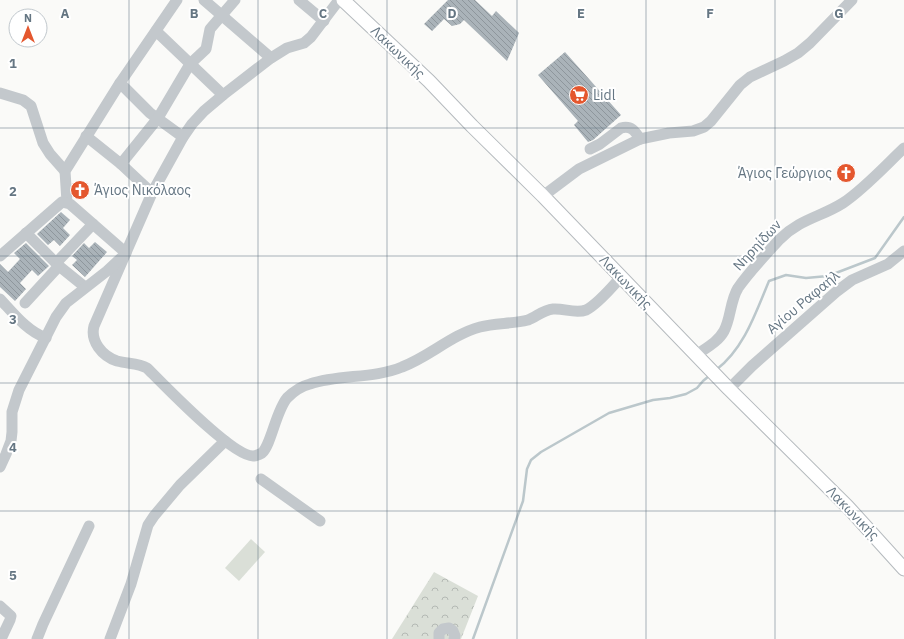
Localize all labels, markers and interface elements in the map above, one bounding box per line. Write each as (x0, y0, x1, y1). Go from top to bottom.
text: A (61, 5, 70, 22)
text: B (190, 5, 199, 22)
text: C (319, 5, 328, 22)
text: D (447, 5, 457, 22)
text: E (577, 5, 585, 22)
text: F (706, 5, 714, 22)
text: G (834, 5, 844, 22)
north arrow (8, 8, 48, 48)
text: N (24, 11, 32, 25)
street label: Λακωνικής (367, 22, 429, 83)
text: 1 (9, 55, 17, 72)
supermarket icon: Lidl (568, 84, 590, 106)
place label: Lidl (593, 86, 616, 104)
church icon: Άγιος Γεώργιος (835, 162, 857, 184)
place label: Άγιος Γεώργιος (738, 164, 832, 182)
church icon: Άγιος Νικόλαος (69, 179, 91, 201)
place label: Άγιος Νικόλαος (94, 181, 191, 199)
text: 2 (9, 183, 17, 200)
street label: Νηρηίδων (729, 216, 785, 274)
street label: Λακωνικής (596, 251, 657, 313)
street label: Αγίου Ραφαήλ (763, 266, 844, 338)
text: 3 (9, 311, 17, 328)
text: 4 (9, 439, 17, 456)
street label: Λακωνικής (823, 482, 884, 544)
text: 5 (9, 567, 17, 584)

